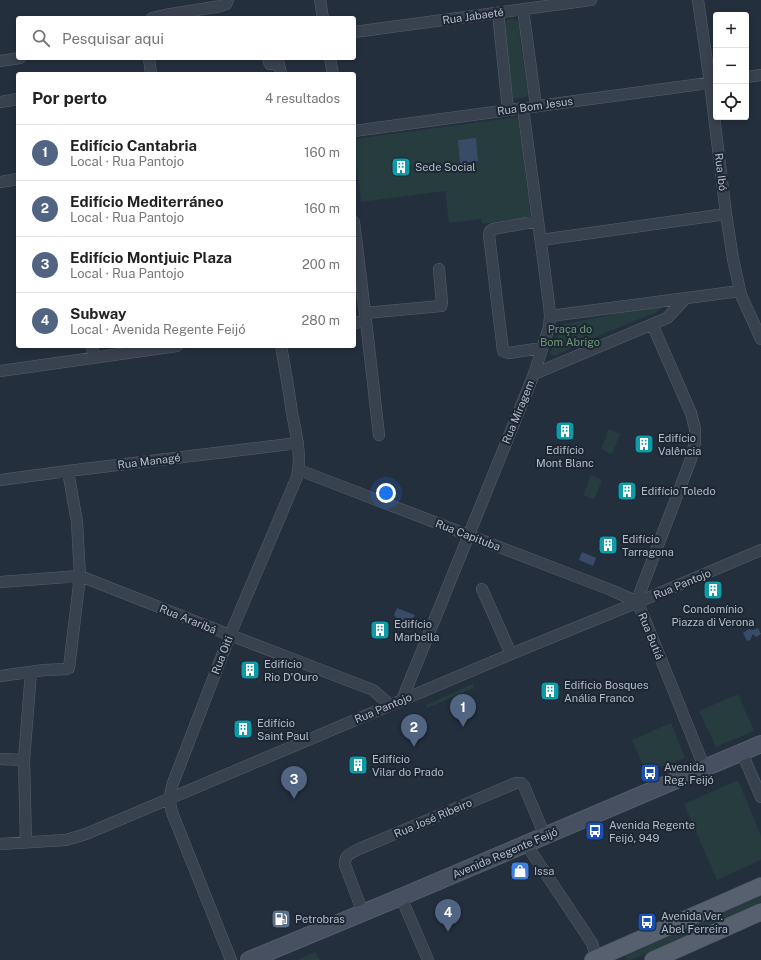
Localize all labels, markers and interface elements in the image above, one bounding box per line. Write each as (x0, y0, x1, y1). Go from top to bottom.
street label: Rua Jabaeté (442, 6, 504, 26)
map controls (713, 12, 749, 120)
button: + (713, 12, 749, 48)
search box (16, 16, 356, 60)
icon: search (30, 27, 52, 49)
text: Pesquisar aqui (62, 30, 164, 47)
button: − (713, 48, 749, 84)
button: locate (713, 84, 749, 120)
text: Por perto (32, 88, 107, 108)
text: 4 resultados (265, 91, 340, 106)
street label: Rua Bom Jesus (496, 95, 574, 117)
text: Edifício Cantabria (70, 137, 197, 154)
text: 1 (42, 145, 48, 160)
text: 160 m (304, 145, 340, 160)
street label: Rua Ibó (713, 152, 729, 192)
text: Local · Rua Pantojo (70, 154, 184, 169)
building icon: Sede Social (390, 156, 412, 178)
place label: Sede Social (415, 161, 476, 173)
text: Edifício Mediterráneo (70, 193, 224, 210)
text: 2 (41, 201, 49, 216)
text: 160 m (304, 201, 340, 216)
text: Local · Rua Pantojo (70, 210, 184, 225)
text: Edifício Montjuic Plaza (70, 249, 232, 266)
text: 3 (41, 257, 49, 272)
text: 200 m (302, 257, 340, 272)
text: Local · Rua Pantojo (70, 266, 184, 281)
text: Subway (70, 305, 127, 322)
text: 4 (41, 313, 49, 328)
text: 280 m (302, 313, 340, 328)
text: Local · Avenida Regente Feijó (70, 322, 246, 337)
park label: Praça do Bom Abrigo (540, 323, 600, 348)
street label: Rua Miragem (500, 378, 536, 446)
building icon: Edifício Mont Blanc (554, 420, 576, 442)
place label: Edifício Valência (658, 432, 701, 457)
building icon: Edifício Valência (633, 433, 655, 455)
place label: Edifício Mont Blanc (536, 444, 594, 469)
street label: Rua Managé (117, 451, 181, 471)
building icon: Edifício Toledo (616, 480, 638, 502)
your location (376, 483, 396, 503)
place label: Edifício Toledo (641, 485, 716, 497)
street label: Rua Capituba (434, 517, 502, 553)
place label: Edifício Tarragona (622, 533, 674, 558)
building icon: Edifício Tarragona (597, 534, 619, 556)
street label: Rua Pantojo (652, 567, 712, 601)
building icon: Condomínio Piazza di Verona (702, 579, 724, 601)
street label: Rua Araribá (158, 602, 218, 636)
place label: Condomínio Piazza di Verona (672, 603, 754, 628)
street label: Rua Butiá (636, 611, 666, 661)
place label: Edifício Marbella (394, 618, 439, 643)
building icon: Edifício Marbella (369, 619, 391, 641)
street label: Rua Oiti (209, 634, 235, 676)
place label: Edifício Rio D'Ouro (264, 658, 318, 683)
building icon: Edifício Rio D'Ouro (239, 659, 261, 681)
place label: Edificio Bosques Anália Franco (564, 679, 649, 704)
building icon: Edificio Bosques Anália Franco (539, 680, 561, 702)
street label: Rua Pantojo (353, 691, 413, 725)
pin: 1 (450, 694, 476, 727)
pin: 2 (401, 714, 427, 747)
place label: Edifício Saint Paul (257, 717, 309, 742)
building icon: Edifício Saint Paul (232, 718, 254, 740)
place label: Edifício Vilar do Prado (372, 753, 444, 778)
building icon: Edifício Vilar do Prado (347, 754, 369, 776)
place label: Avenida Reg. Feijó (664, 761, 714, 786)
bus stop icon: Avenida Reg. Feijó (639, 762, 661, 784)
pin: 3 (281, 766, 307, 799)
street label: Rua José Ribeiro (392, 796, 474, 840)
place label: Avenida Regente Feijó, 949 (609, 819, 695, 844)
bus stop icon: Avenida Regente Feijó, 949 (584, 820, 606, 842)
street label: Avenida Regente Feijó (451, 825, 559, 881)
shop icon: Issa (509, 860, 531, 882)
place label: Issa (534, 865, 554, 877)
pin: 4 (435, 899, 461, 932)
fuel station icon: Petrobras (270, 908, 292, 930)
place label: Avenida Ver. Abel Ferreira (661, 910, 728, 935)
bus stop icon: Avenida Ver. Abel Ferreira (636, 911, 658, 933)
place label: Petrobras (295, 913, 345, 925)

